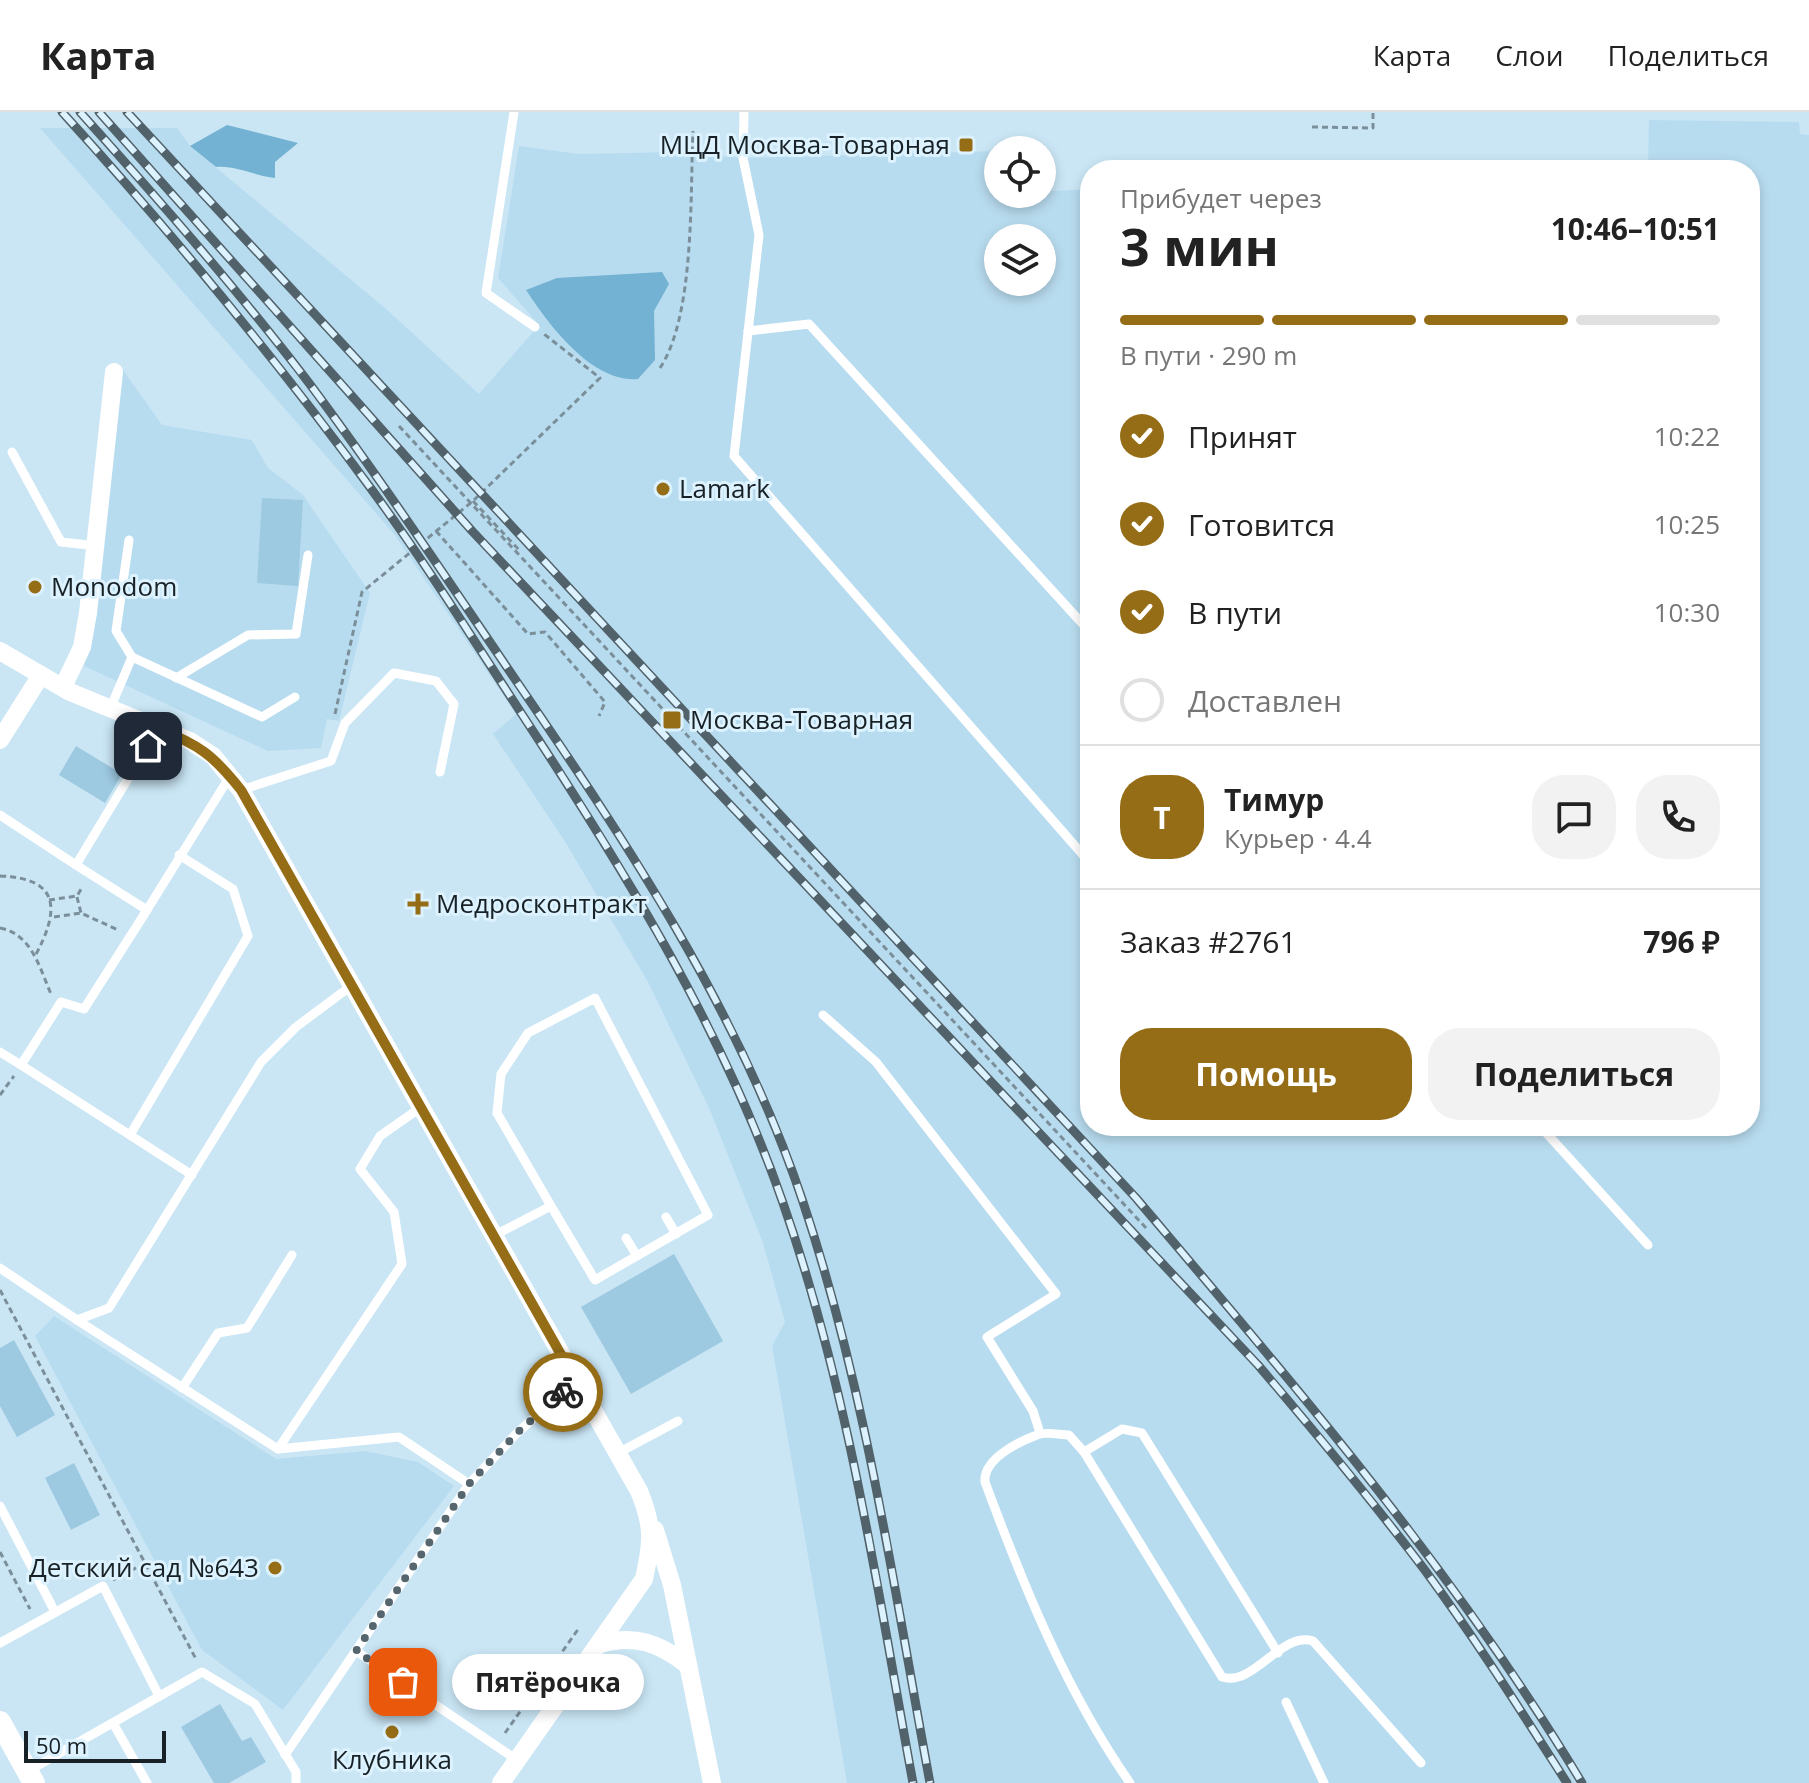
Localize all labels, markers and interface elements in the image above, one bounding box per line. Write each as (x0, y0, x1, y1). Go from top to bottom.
text: Карта (40, 29, 157, 81)
text: Карта (1373, 36, 1451, 74)
text: Слои (1495, 36, 1564, 74)
text: Поделиться (1608, 36, 1769, 74)
place label: МЦД Москва-Товарная (660, 126, 950, 162)
marker: МЦД Москва-Товарная (957, 136, 975, 154)
map controls (984, 136, 1056, 296)
button: locate (984, 136, 1056, 208)
text: Прибудет через (1120, 180, 1322, 216)
text: 10:46–10:51 (1551, 208, 1720, 249)
text: 3 мин (1120, 210, 1279, 281)
button: layers (984, 224, 1056, 296)
text: В пути · 290 m (1120, 337, 1297, 373)
icon: check (1120, 414, 1164, 458)
text: Принят (1188, 416, 1297, 457)
text: 10:22 (1654, 418, 1720, 454)
place label: Lamark (679, 470, 770, 506)
marker: Lamark (654, 480, 672, 498)
icon: check (1120, 502, 1164, 546)
text: Готовится (1188, 504, 1335, 545)
text: 10:25 (1654, 506, 1720, 542)
place label: Monodom (51, 568, 177, 604)
marker: Monodom (26, 578, 44, 596)
icon: check (1120, 590, 1164, 634)
text: В пути (1188, 592, 1282, 633)
text: 10:30 (1654, 594, 1720, 630)
text: Доставлен (1188, 680, 1342, 721)
place label: Москва-Товарная (690, 701, 913, 737)
marker: Москва-Товарная (661, 709, 683, 731)
pin (114, 712, 182, 780)
icon: home (126, 724, 170, 768)
button: chat (1532, 775, 1616, 859)
button: phone (1636, 775, 1720, 859)
text: Тимур (1224, 779, 1324, 820)
text: Т (1153, 797, 1171, 838)
text: Курьер · 4.4 (1224, 820, 1372, 856)
place label: Медросконтракт (436, 885, 647, 921)
marker: Медросконтракт (407, 893, 429, 915)
text: Заказ #2761 (1120, 921, 1297, 962)
text: 796 ₽ (1643, 921, 1720, 962)
button: Помощь (1120, 1028, 1412, 1120)
button: Поделиться (1428, 1028, 1720, 1120)
courier (523, 1352, 603, 1432)
icon: bike (541, 1370, 585, 1414)
place label: Детский сад №643 (29, 1549, 259, 1585)
marker: Детский сад №643 (266, 1559, 284, 1577)
pin (369, 1648, 437, 1716)
callout: Пятёрочка (451, 1654, 643, 1710)
icon: bag (381, 1660, 425, 1704)
text: Пятёрочка (475, 1664, 621, 1700)
marker: Клубника (383, 1723, 401, 1741)
scale bar (24, 1727, 166, 1763)
text: 50 m (36, 1730, 87, 1760)
place label: Клубника (332, 1741, 452, 1777)

